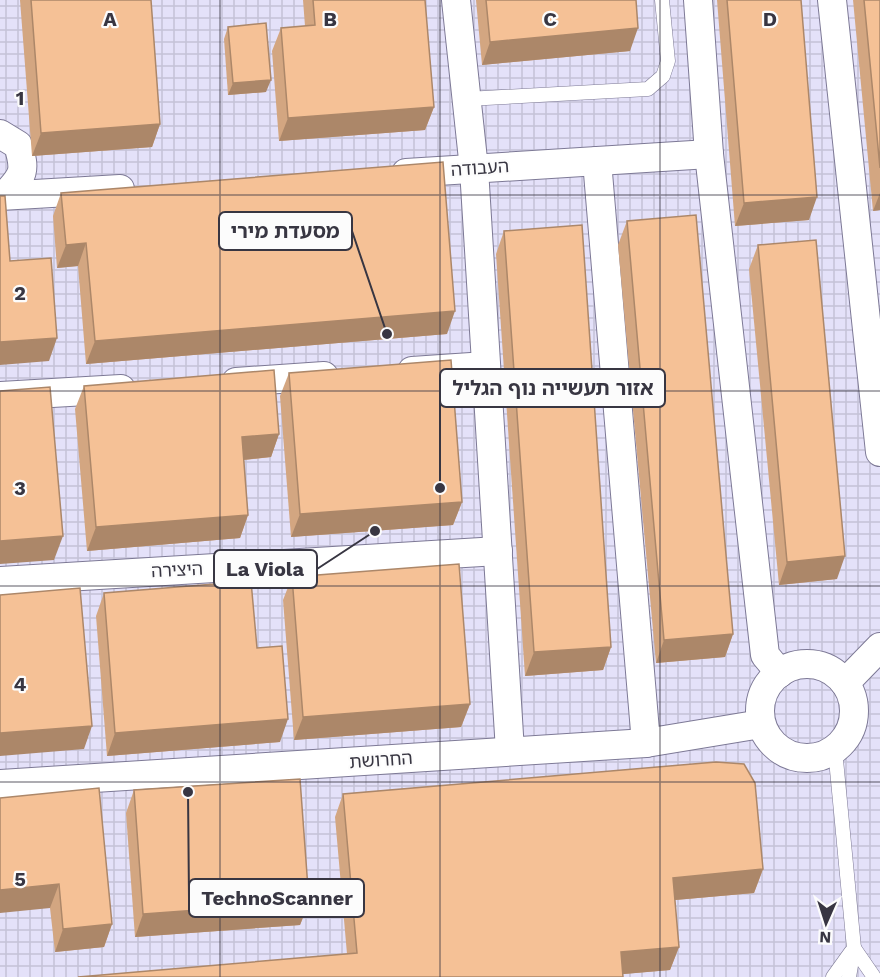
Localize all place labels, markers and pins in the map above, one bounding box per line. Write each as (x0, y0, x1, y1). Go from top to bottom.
callout: מסעדת מירי (219, 212, 352, 250)
callout: אזור תעשייה נוף הגליל (440, 369, 665, 407)
callout: La Viola (214, 550, 317, 588)
callout: TechnoScanner (189, 879, 364, 917)

